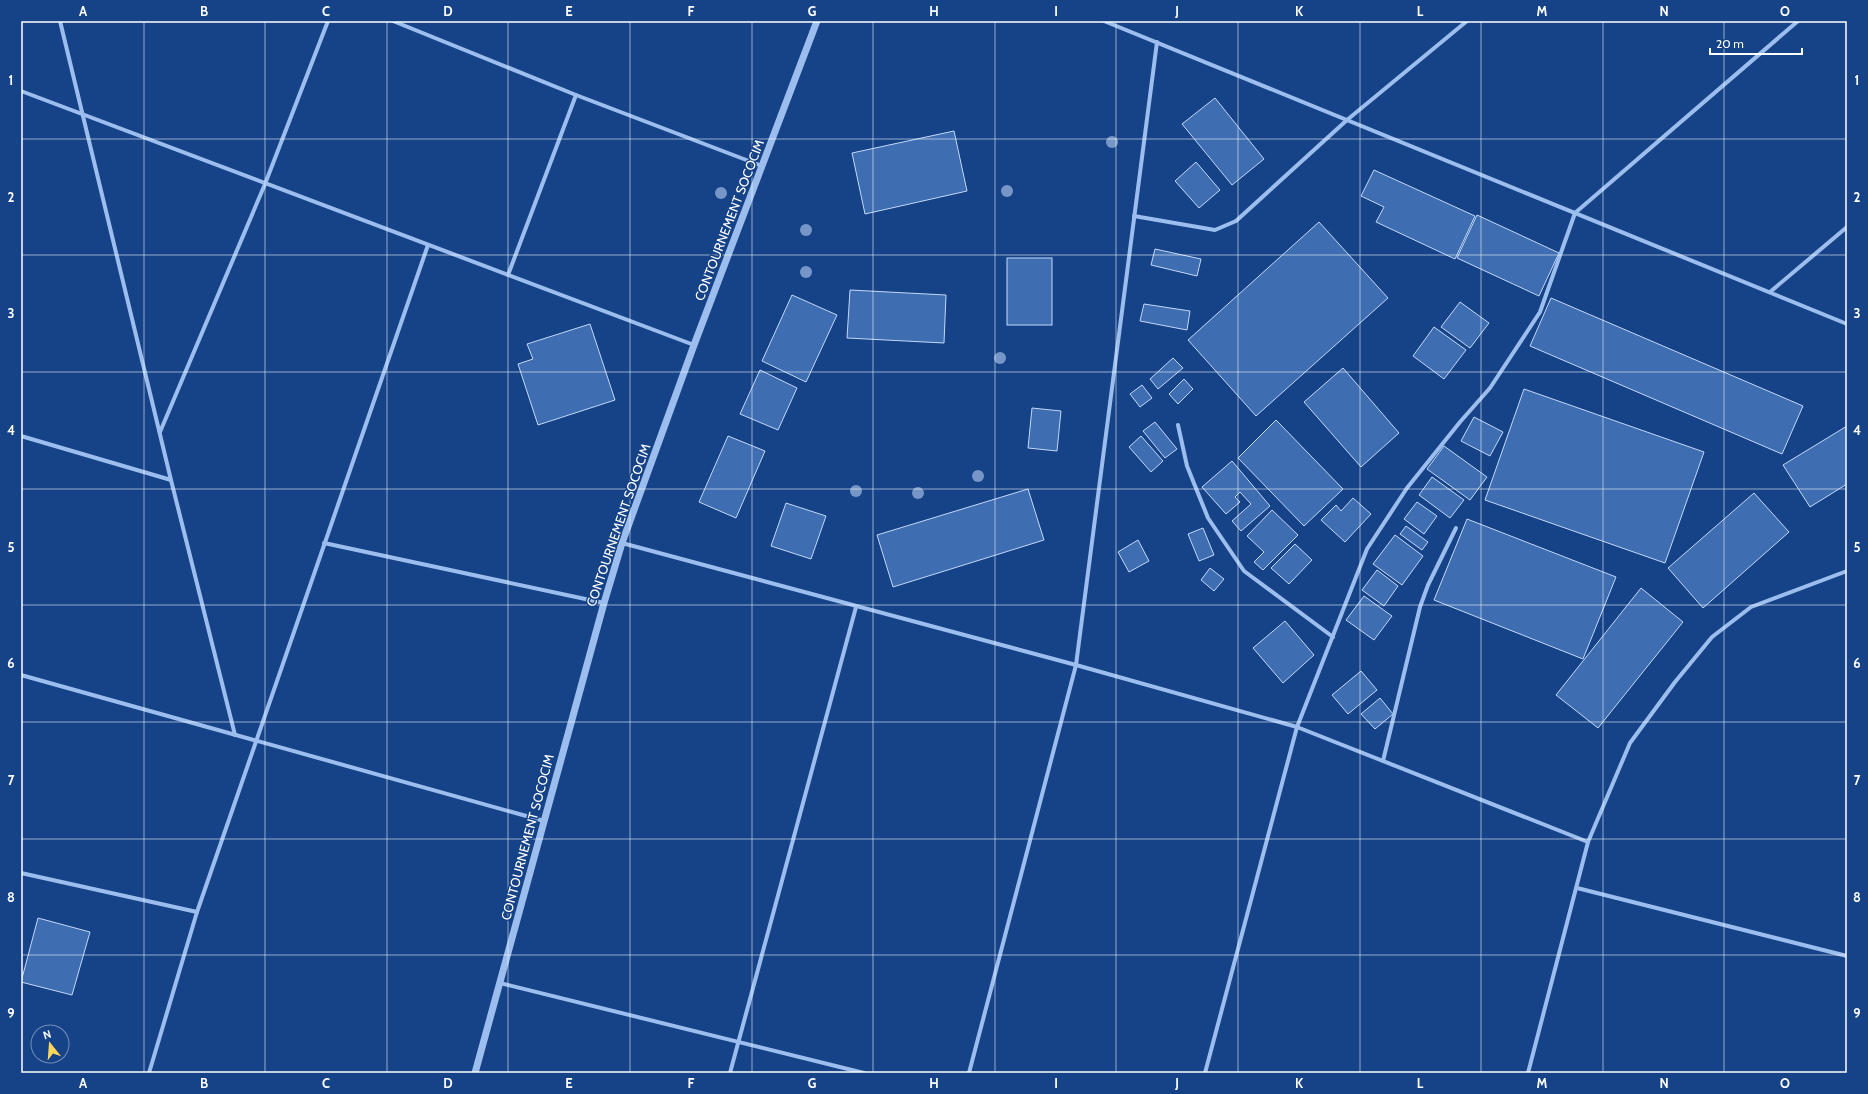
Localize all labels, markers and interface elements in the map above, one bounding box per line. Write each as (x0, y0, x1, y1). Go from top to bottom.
text: A (79, 3, 88, 19)
text: B (200, 3, 208, 19)
text: C (322, 3, 330, 19)
text: D (443, 3, 453, 19)
text: E (565, 3, 573, 19)
text: F (688, 3, 695, 19)
text: G (808, 3, 817, 19)
text: H (929, 3, 939, 19)
text: I (1054, 3, 1058, 19)
text: J (1174, 3, 1179, 19)
text: K (1295, 3, 1304, 19)
text: L (1417, 3, 1424, 19)
text: M (1537, 3, 1548, 19)
text: N (1659, 3, 1669, 19)
text: O (1780, 3, 1790, 19)
scale bar (1710, 30, 1802, 56)
text: 20 m (1716, 36, 1744, 51)
text: 1 (9, 72, 13, 88)
text: 1 (1855, 72, 1859, 88)
street label: CONTOURNEMENT SOCOCIM (691, 137, 767, 303)
text: 2 (8, 189, 15, 205)
text: 2 (1854, 189, 1861, 205)
text: 3 (7, 305, 15, 321)
text: 3 (1853, 305, 1861, 321)
text: 4 (7, 422, 15, 438)
text: 4 (1853, 422, 1861, 438)
street label: CONTOURNEMENT SOCOCIM (583, 441, 653, 609)
text: 5 (8, 539, 15, 555)
text: 5 (1854, 539, 1861, 555)
text: 6 (7, 655, 15, 671)
text: 6 (1853, 655, 1861, 671)
street label: CONTOURNEMENT SOCOCIM (497, 752, 557, 922)
text: 7 (8, 772, 15, 788)
text: 7 (1854, 772, 1861, 788)
text: 8 (7, 889, 15, 905)
text: 8 (1853, 889, 1861, 905)
text: 9 (7, 1005, 15, 1021)
text: 9 (1853, 1005, 1861, 1021)
north arrow (30, 1024, 70, 1064)
text: N (41, 1027, 53, 1042)
text: A (79, 1075, 88, 1091)
text: B (200, 1075, 208, 1091)
text: C (322, 1075, 330, 1091)
text: D (443, 1075, 453, 1091)
text: E (565, 1075, 573, 1091)
text: F (688, 1075, 695, 1091)
text: G (808, 1075, 817, 1091)
text: H (929, 1075, 939, 1091)
text: I (1054, 1075, 1058, 1091)
text: J (1174, 1075, 1179, 1091)
text: K (1295, 1075, 1304, 1091)
text: L (1417, 1075, 1424, 1091)
text: M (1537, 1075, 1548, 1091)
text: N (1659, 1075, 1669, 1091)
text: O (1780, 1075, 1790, 1091)

